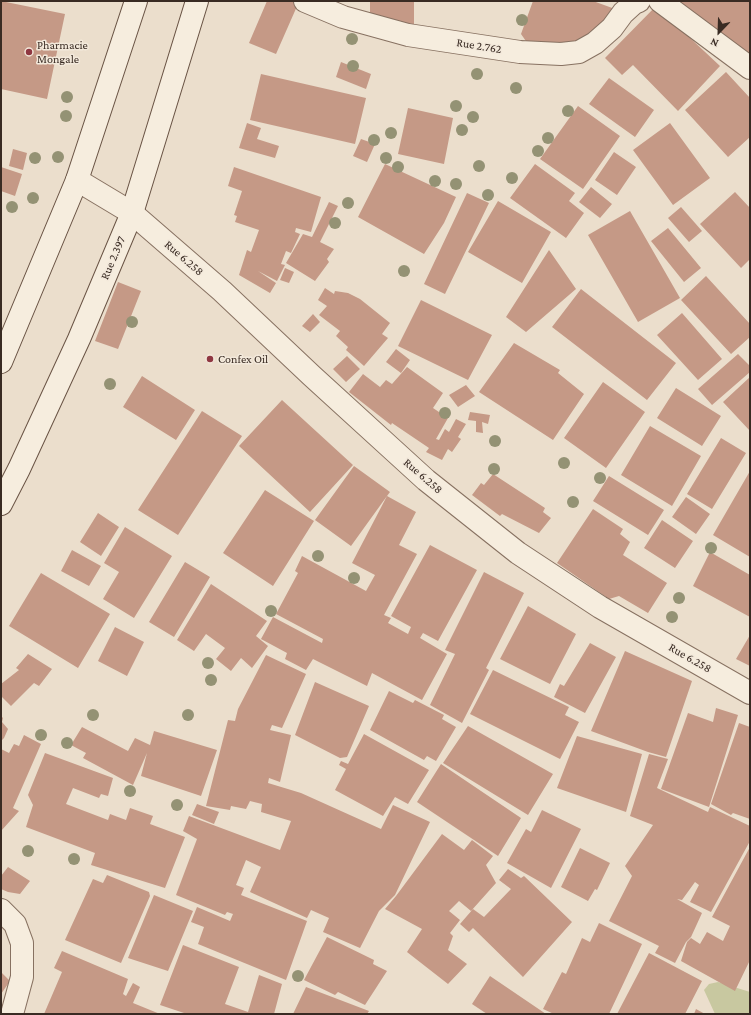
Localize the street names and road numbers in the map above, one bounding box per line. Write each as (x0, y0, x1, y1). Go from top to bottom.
street label: Rue 2.762 (455, 35, 503, 57)
street label: Rue 2.397 (97, 234, 129, 282)
street label: Rue 6.258 (162, 237, 206, 279)
street label: Rue 6.258 (401, 455, 445, 497)
street label: Rue 6.258 (666, 640, 714, 676)

